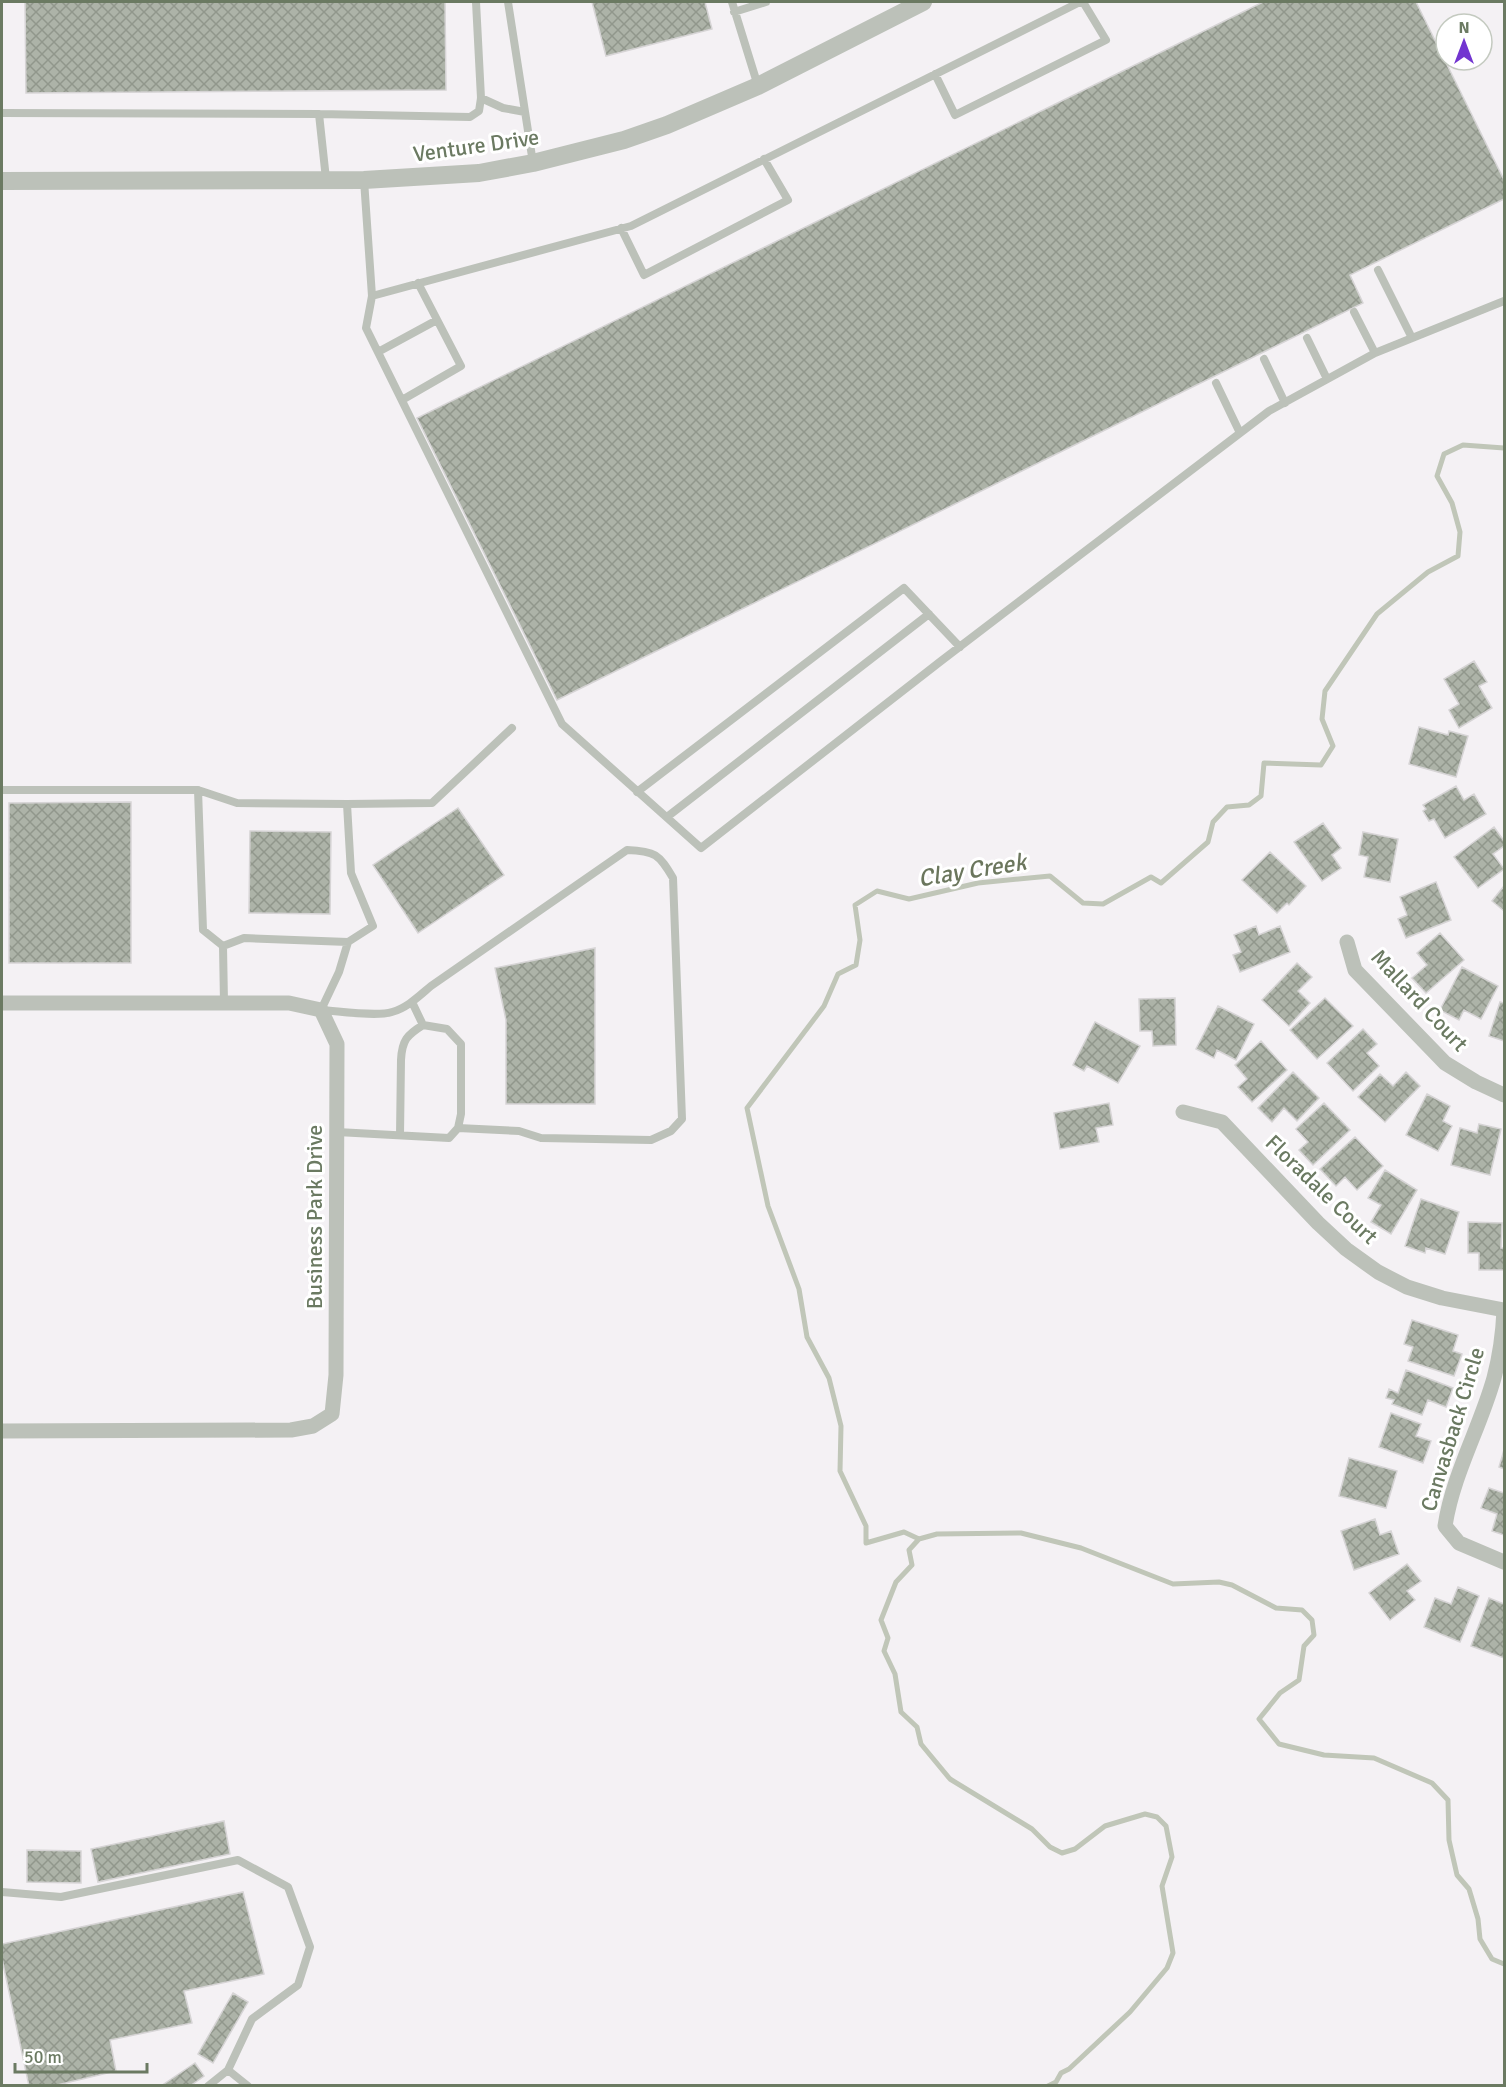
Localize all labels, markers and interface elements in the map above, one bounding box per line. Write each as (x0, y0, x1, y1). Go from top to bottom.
north arrow (1434, 12, 1494, 72)
text: N (1458, 18, 1470, 38)
street label: Venture Drive (411, 123, 541, 168)
water label: Clay Creek (916, 846, 1030, 893)
street label: Mallard Court (1365, 944, 1474, 1057)
street label: Business Park Drive (301, 1125, 328, 1309)
street label: Floradale Court (1260, 1129, 1384, 1250)
street label: Canvasback Circle (1415, 1344, 1490, 1514)
scale bar (15, 2036, 147, 2074)
text: 50 m (24, 2046, 62, 2068)

